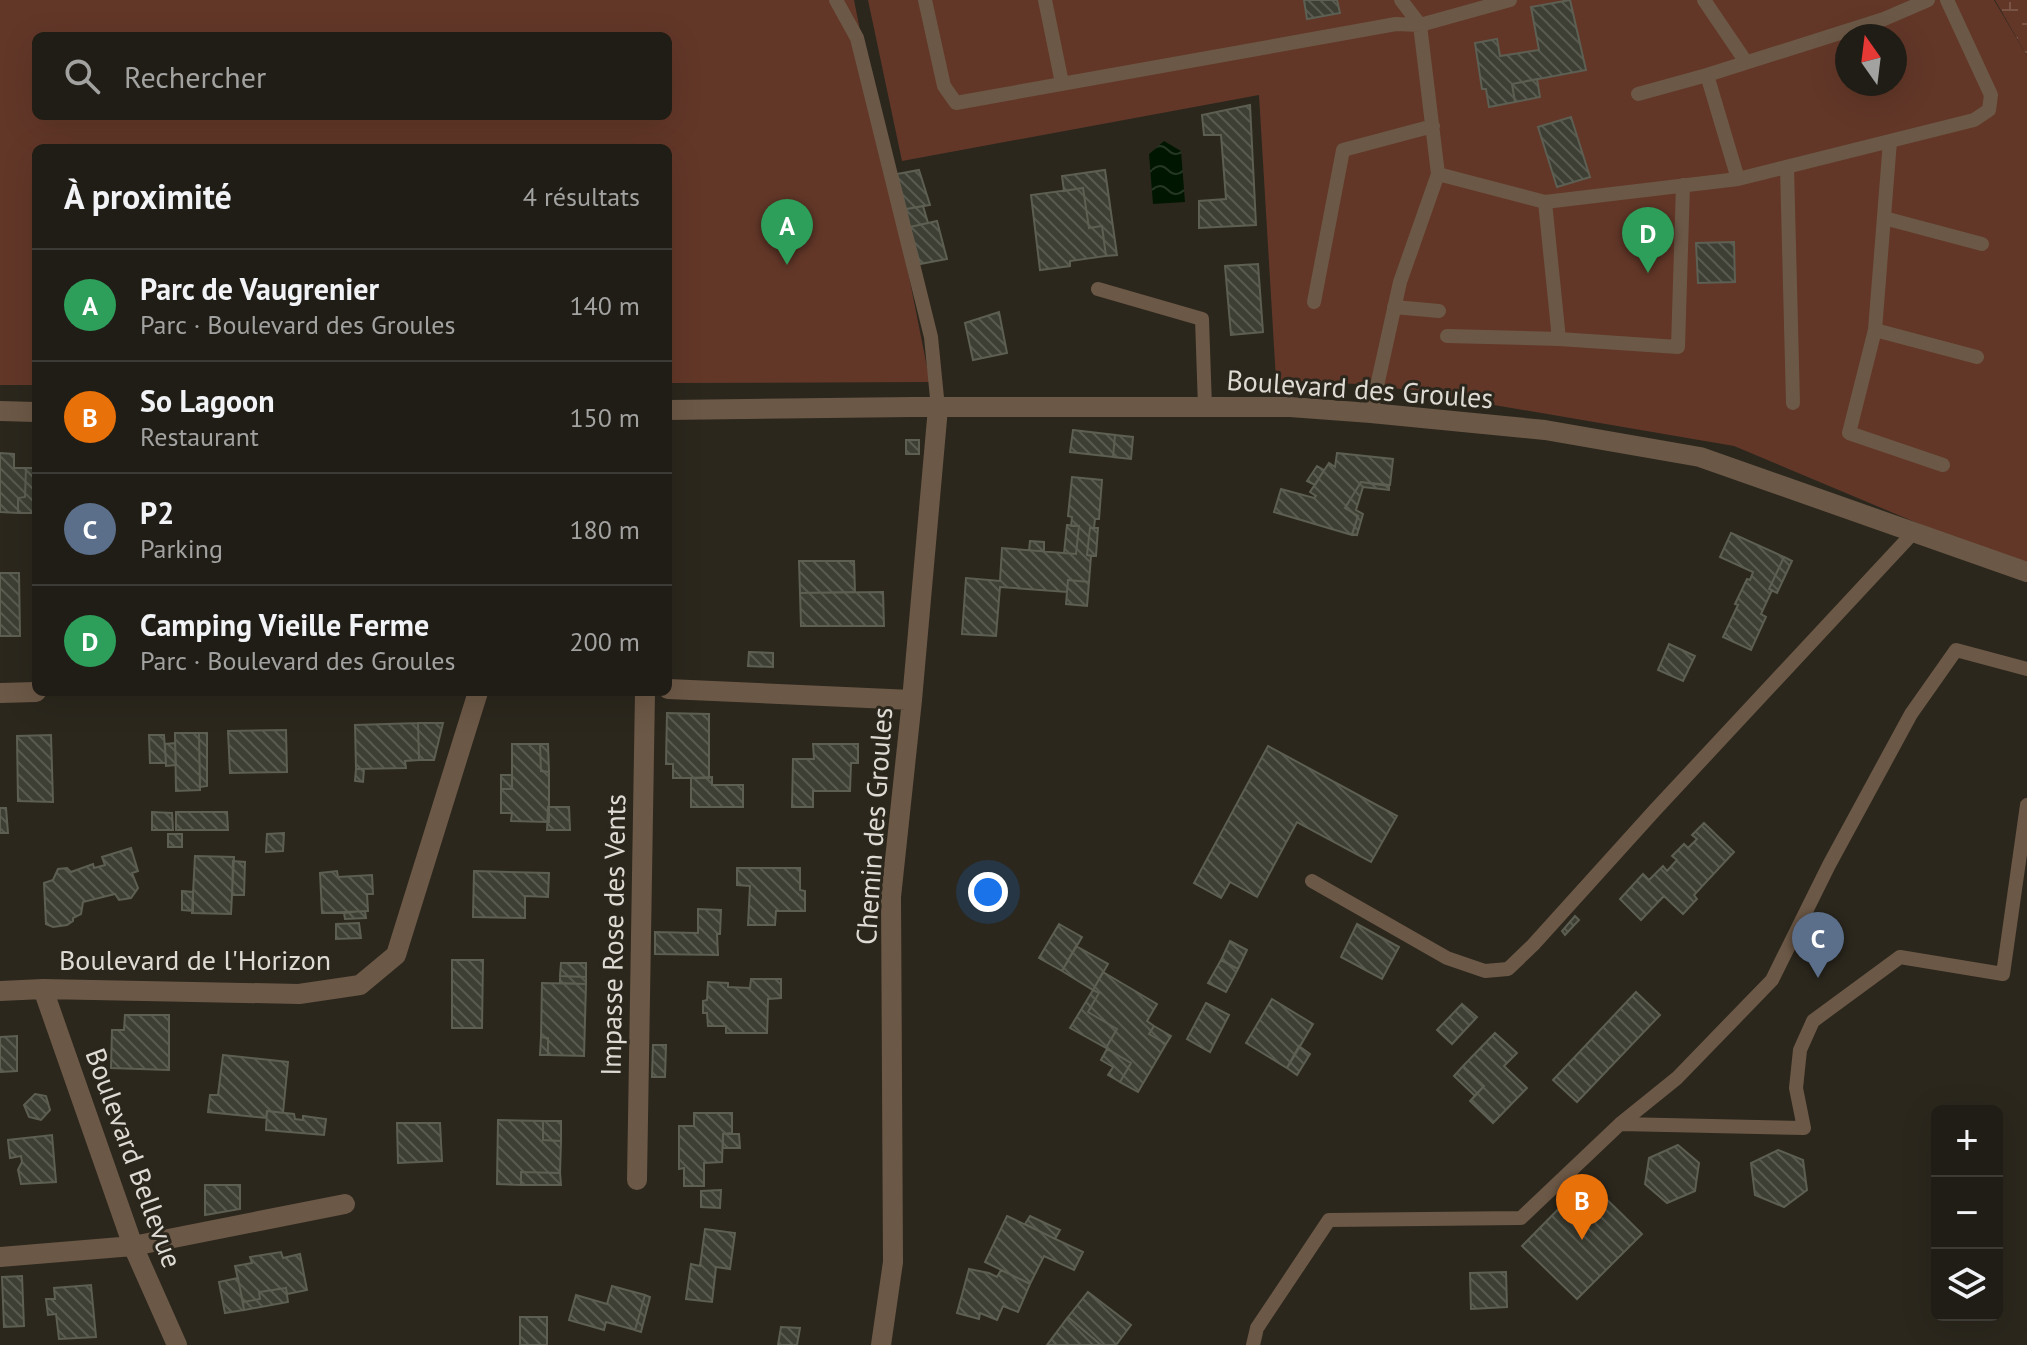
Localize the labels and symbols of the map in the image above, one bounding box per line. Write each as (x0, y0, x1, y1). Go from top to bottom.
north arrow (1835, 24, 1907, 96)
pin: A (761, 199, 813, 265)
pin: D (1622, 207, 1674, 273)
street label: Boulevard des Groules (1225, 361, 1495, 416)
street label: Chemin des Groules (847, 706, 900, 946)
street label: Impasse Rose des Vents (592, 794, 633, 1076)
your location (968, 872, 1008, 912)
pin: C (1792, 912, 1844, 978)
street label: Boulevard de l'Horizon (59, 941, 331, 978)
street label: Boulevard Bellevue (78, 1043, 191, 1273)
pin: B (1556, 1174, 1608, 1240)

